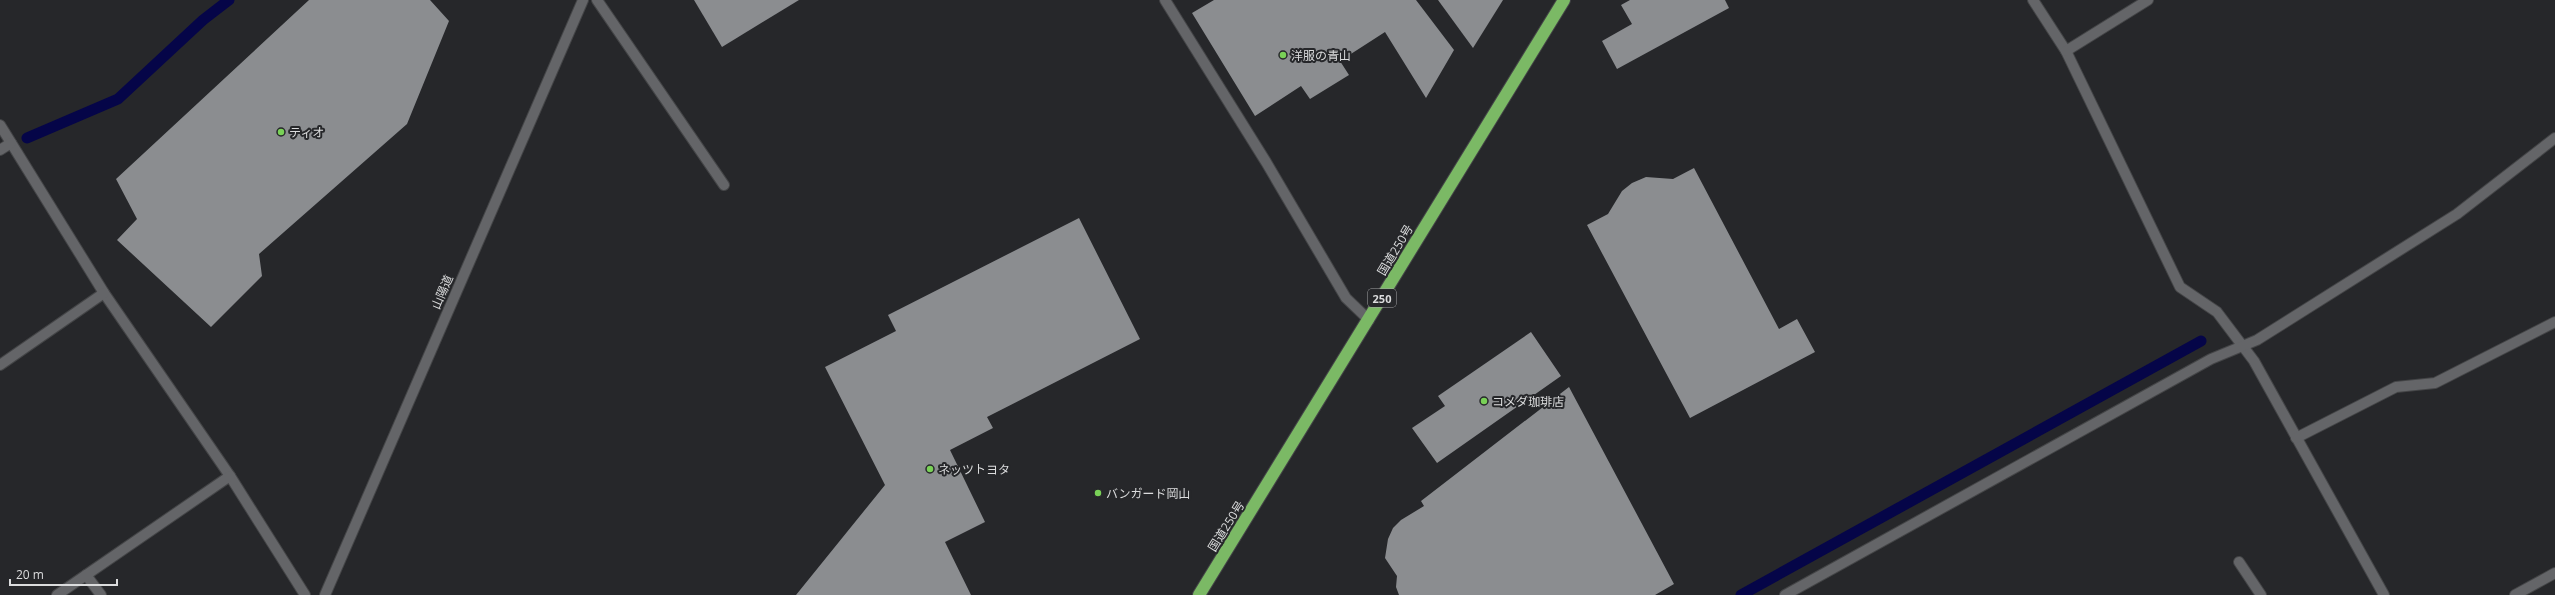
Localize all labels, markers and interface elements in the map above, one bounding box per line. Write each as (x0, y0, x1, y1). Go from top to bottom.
place label: 洋服の青山 (1291, 47, 1351, 64)
marker: 洋服の青山 (1278, 50, 1288, 60)
place label: ティオ (289, 124, 324, 141)
marker: ティオ (276, 127, 286, 137)
street label: 国道250号 (1373, 221, 1417, 279)
street label: 山陽道 (427, 272, 457, 312)
road number: 250 (1368, 289, 1396, 307)
place label: コメダ珈琲店 (1492, 393, 1564, 410)
marker: コメダ珈琲店 (1479, 396, 1489, 406)
place label: ネッツトヨタ (938, 461, 1010, 478)
marker: ネッツトヨタ (925, 464, 935, 474)
place label: バンガード岡山 (1106, 485, 1191, 502)
marker: バンガード岡山 (1093, 488, 1103, 498)
street label: 国道250号 (1204, 497, 1248, 555)
scale bar (10, 561, 117, 587)
text: 20 m (16, 566, 44, 583)

